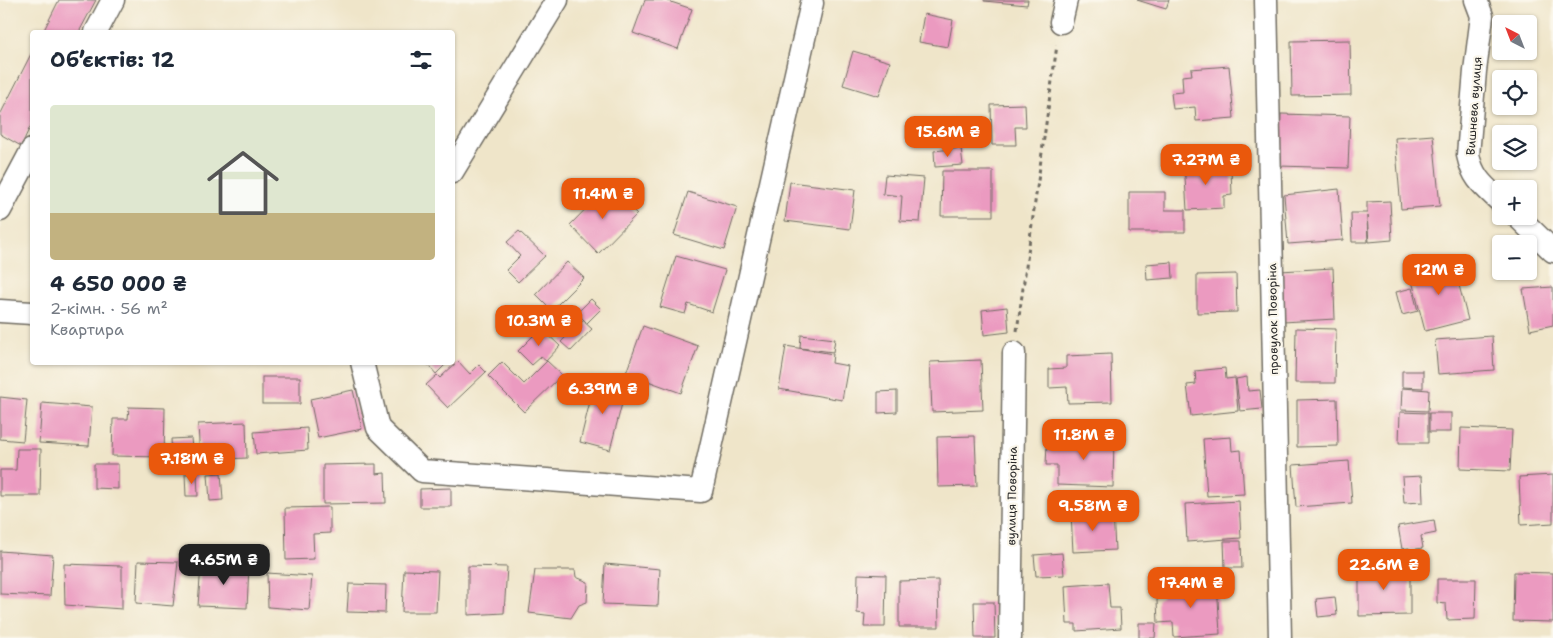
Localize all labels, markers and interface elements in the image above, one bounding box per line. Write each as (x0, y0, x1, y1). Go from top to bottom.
north arrow (1492, 15, 1538, 60)
map controls (1492, 15, 1537, 280)
text: Об’єктів: 12 (50, 46, 175, 74)
icon: filters (407, 46, 435, 74)
street label: Вишнева вулиця (1463, 56, 1485, 156)
button: locate (1492, 70, 1537, 115)
pin: 15.6M ₴ (902, 116, 994, 158)
text: 15.6M ₴ (916, 121, 980, 142)
button: layers (1492, 125, 1537, 170)
icon: home (198, 138, 288, 228)
pin: 7.27M ₴ (1160, 144, 1252, 186)
text: 7.27M ₴ (1172, 149, 1240, 170)
pin: 11.4M ₴ (557, 178, 649, 220)
button: + (1492, 180, 1537, 225)
text: 11.4M ₴ (572, 183, 634, 204)
button: − (1492, 235, 1537, 280)
pin: 12M ₴ (1404, 254, 1474, 296)
text: 12M ₴ (1414, 259, 1464, 280)
street label: провулок Поворіна (1264, 262, 1282, 375)
text: 4 650 000 ₴ (50, 270, 187, 298)
text: 2-кімн. · 56 m² (50, 298, 168, 319)
pin: 10.3M ₴ (493, 304, 585, 347)
text: 10.3M ₴ (506, 310, 572, 331)
text: Квартира (50, 319, 124, 340)
pin: 6.39M ₴ (557, 372, 649, 415)
text: 6.39M ₴ (568, 378, 638, 399)
pin: 11.8M ₴ (1038, 418, 1130, 461)
text: 11.8M ₴ (1053, 424, 1115, 445)
pin: 7.18M ₴ (146, 442, 238, 485)
street label: вулиця Поворіна (1003, 446, 1021, 546)
text: 7.18M ₴ (160, 448, 224, 469)
pin: 9.58M ₴ (1047, 490, 1139, 532)
text: 9.58M ₴ (1058, 495, 1128, 516)
pin: 4.65M ₴ (178, 544, 270, 586)
pin: 22.6M ₴ (1338, 548, 1430, 591)
text: 4.65M ₴ (190, 549, 258, 570)
text: 22.6M ₴ (1349, 554, 1419, 575)
pin: 17.4M ₴ (1145, 566, 1237, 609)
text: 17.4M ₴ (1159, 572, 1223, 593)

